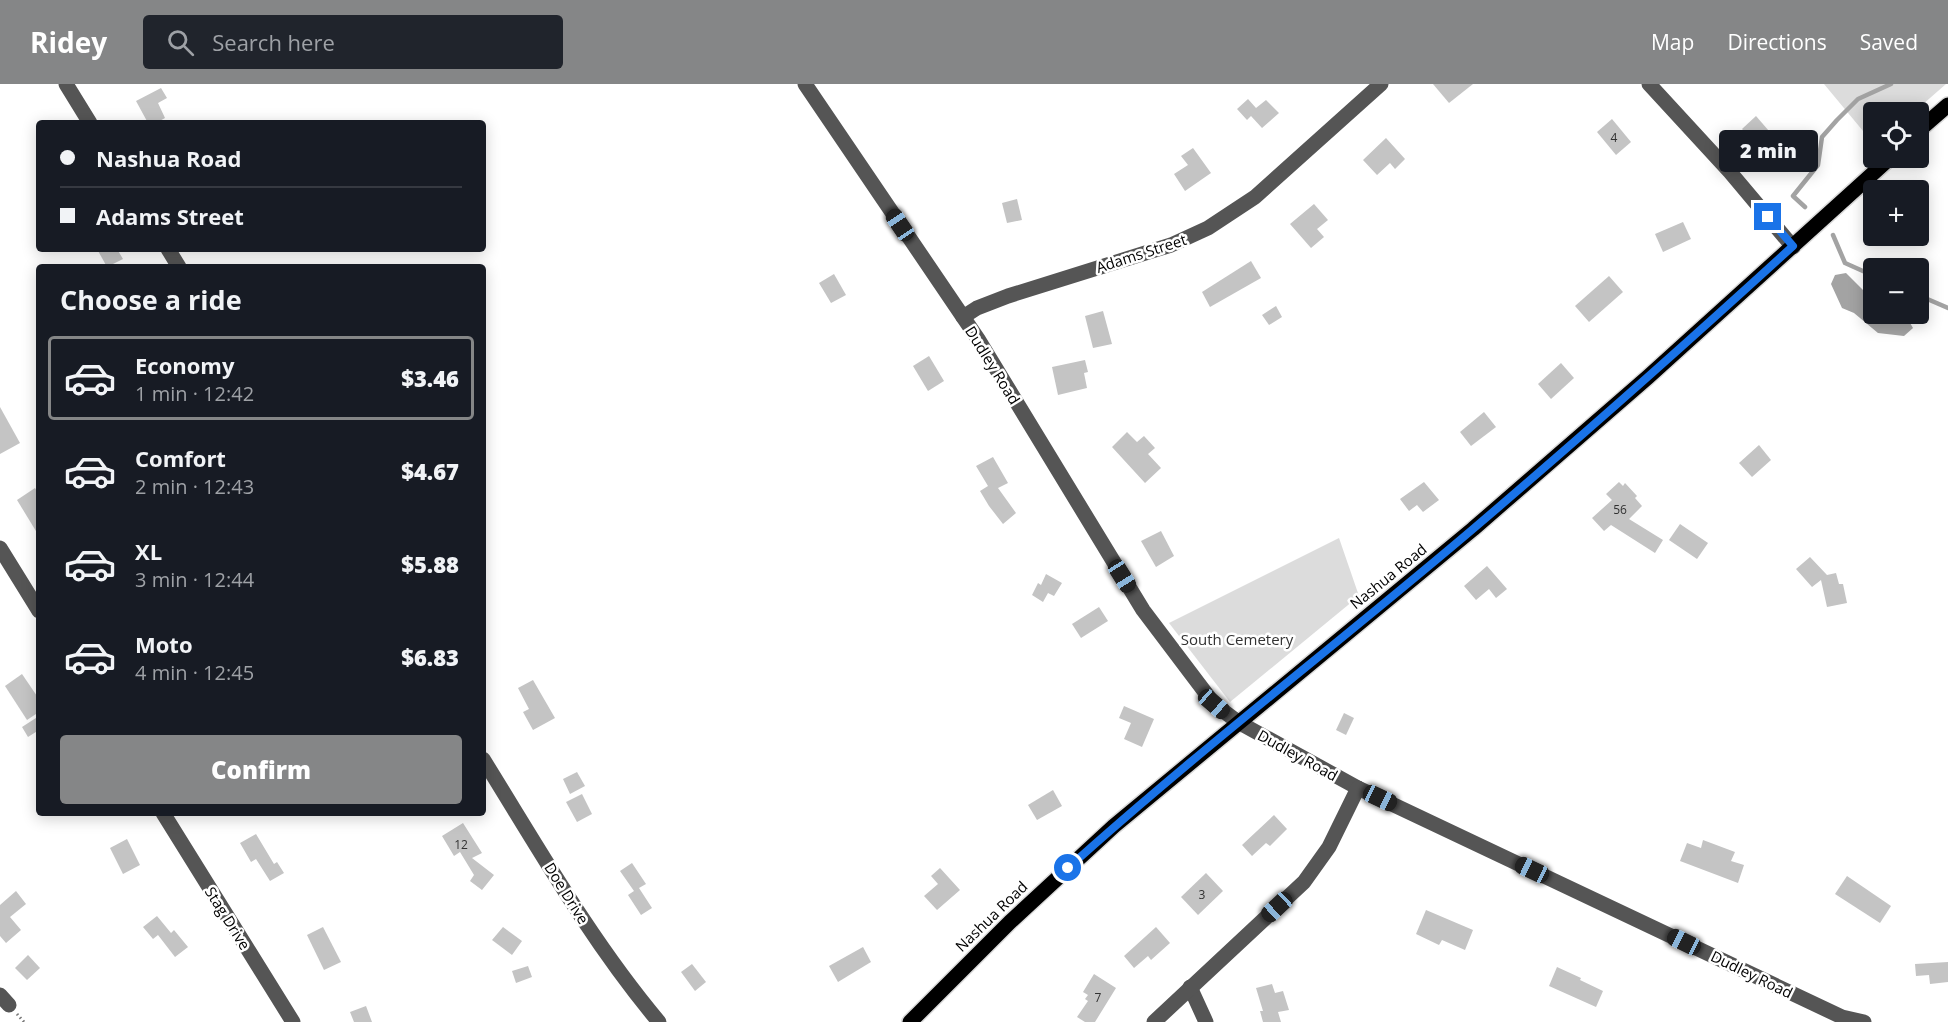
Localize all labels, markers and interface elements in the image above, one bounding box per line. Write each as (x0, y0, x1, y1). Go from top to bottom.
search box (143, 15, 563, 69)
text: Ridey (30, 23, 107, 61)
icon: search (164, 26, 197, 59)
text: Search here (212, 27, 335, 57)
text: Map (1651, 28, 1694, 56)
text: Directions (1727, 28, 1827, 56)
text: Saved (1860, 28, 1918, 56)
map controls (1863, 102, 1929, 324)
button: locate (1863, 102, 1929, 168)
house number: 4 (1611, 129, 1618, 146)
callout: 2 min (1718, 130, 1818, 172)
text: 2 min (1740, 137, 1797, 164)
text: Nashua Road (96, 143, 241, 173)
button: + (1863, 180, 1929, 246)
text: Adams Street (96, 201, 244, 231)
route end (1754, 203, 1781, 230)
car (882, 205, 918, 245)
street label: Adams Street (1093, 229, 1189, 277)
button: − (1863, 258, 1929, 324)
text: Choose a ride (60, 281, 242, 318)
street label: Dudley Road (961, 322, 1025, 408)
text: Economy (135, 350, 234, 380)
icon: car (63, 351, 117, 405)
text: $3.46 (401, 363, 459, 393)
text: 1 min · 12:42 (135, 380, 254, 407)
text: Comfort (135, 443, 226, 473)
icon: car (63, 444, 117, 498)
text: $4.67 (401, 456, 459, 486)
text: 2 min · 12:43 (135, 473, 254, 500)
house number: 56 (1613, 501, 1627, 518)
text: XL (135, 536, 162, 566)
icon: car (63, 537, 117, 591)
street label: Nashua Road (1345, 539, 1431, 613)
text: $5.88 (401, 549, 459, 579)
car (1105, 556, 1139, 596)
text: 3 min · 12:44 (135, 566, 254, 593)
text: Moto (135, 629, 193, 659)
park label: South Cemetery (1181, 629, 1294, 649)
icon: car (63, 630, 117, 684)
text: $6.83 (401, 642, 459, 672)
text: 4 min · 12:45 (135, 659, 254, 686)
car (1195, 685, 1233, 723)
street label: Dudley Road (1254, 725, 1342, 785)
button: Confirm (60, 735, 462, 804)
car (1360, 782, 1400, 814)
house number: 12 (454, 836, 468, 853)
route start (1054, 854, 1081, 881)
car (1512, 854, 1552, 886)
street label: Doe Drive (540, 858, 594, 928)
street label: Nashua Road (951, 876, 1031, 956)
street label: Stag Drive (201, 883, 255, 953)
house number: 3 (1199, 886, 1206, 903)
car (1258, 888, 1296, 926)
car (1664, 926, 1704, 958)
street label: Dudley Road (1708, 946, 1796, 1002)
house number: 7 (1095, 989, 1102, 1006)

